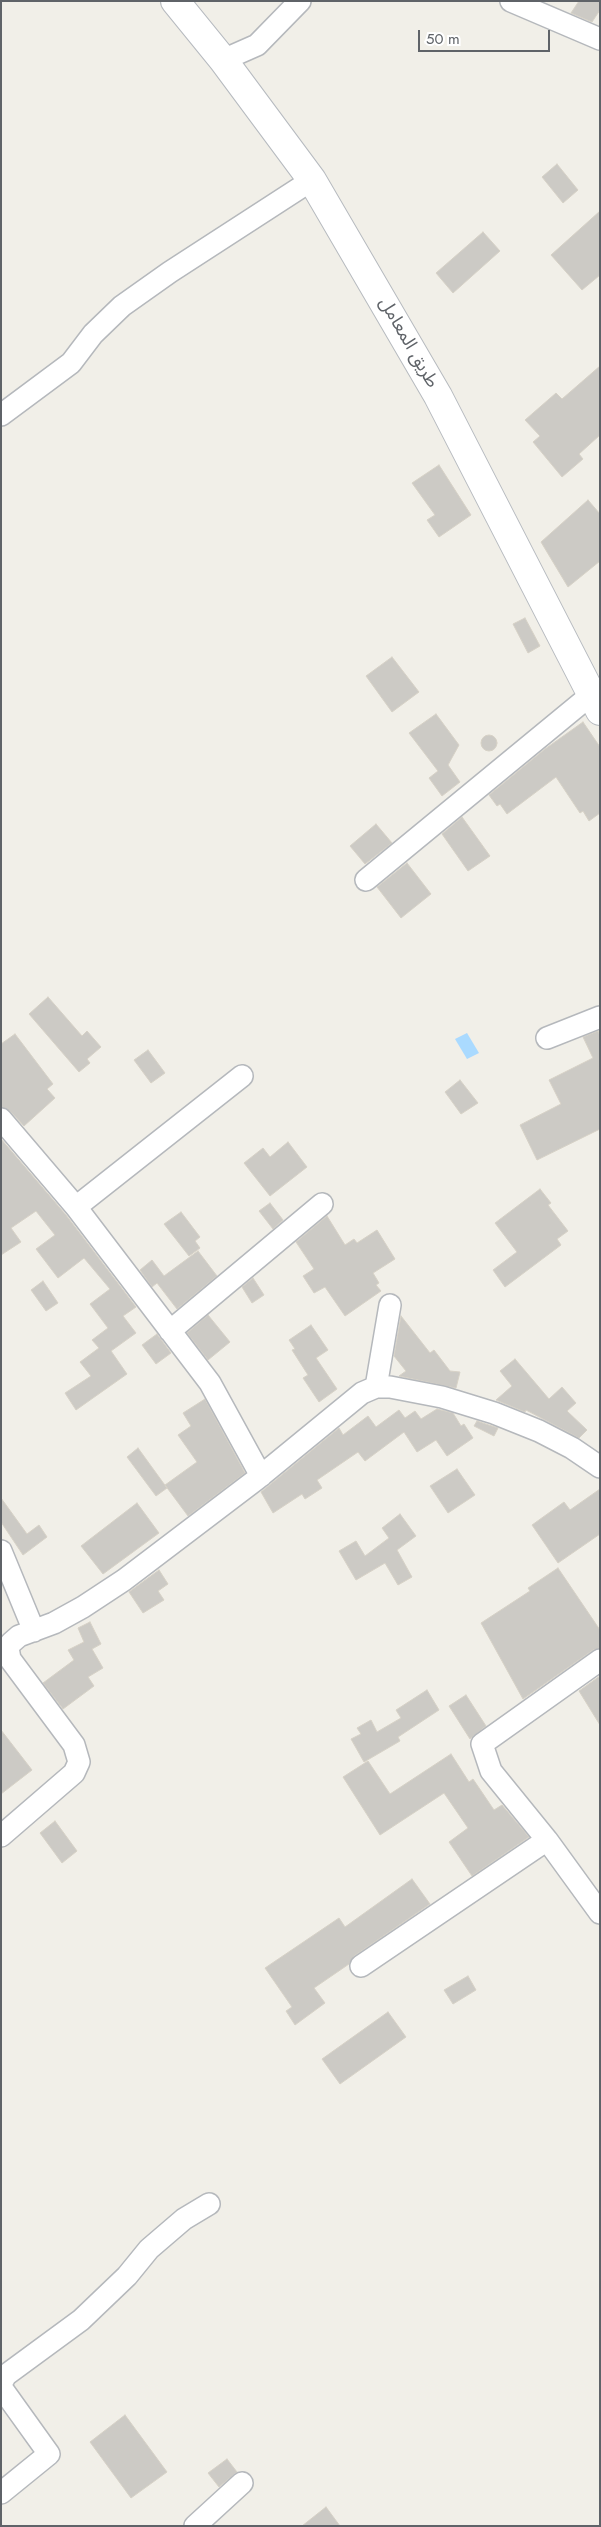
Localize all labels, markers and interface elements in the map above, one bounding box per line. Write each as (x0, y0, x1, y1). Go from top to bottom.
scale bar (421, 20, 554, 52)
text: 50 m (426, 28, 460, 50)
street label: طريق المعامل (373, 294, 443, 392)

